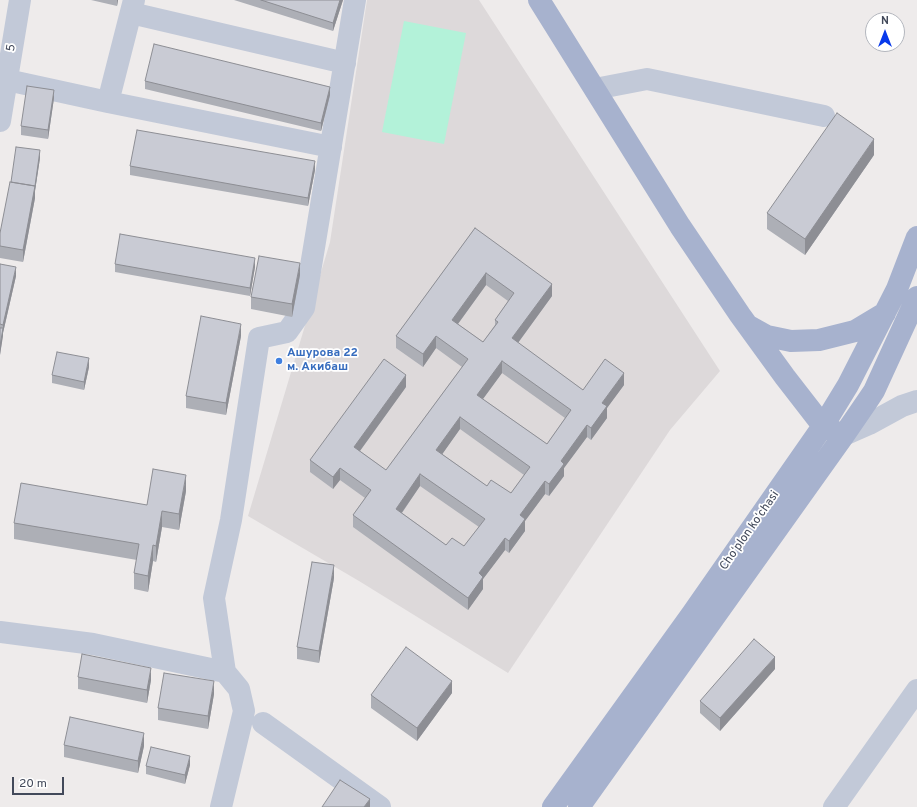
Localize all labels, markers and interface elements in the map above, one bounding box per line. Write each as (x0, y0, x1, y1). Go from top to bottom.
north arrow (865, 12, 905, 52)
text: N (881, 14, 889, 28)
street label: 5 (4, 43, 20, 53)
place label: Ашурова 22 м. Акибаш (287, 347, 358, 375)
marker: Ашурова 22 м. Акибаш (274, 356, 284, 366)
street label: Choʻplon koʻchasi (717, 489, 783, 573)
scale bar (14, 769, 66, 795)
text: 20 m (19, 776, 47, 792)

